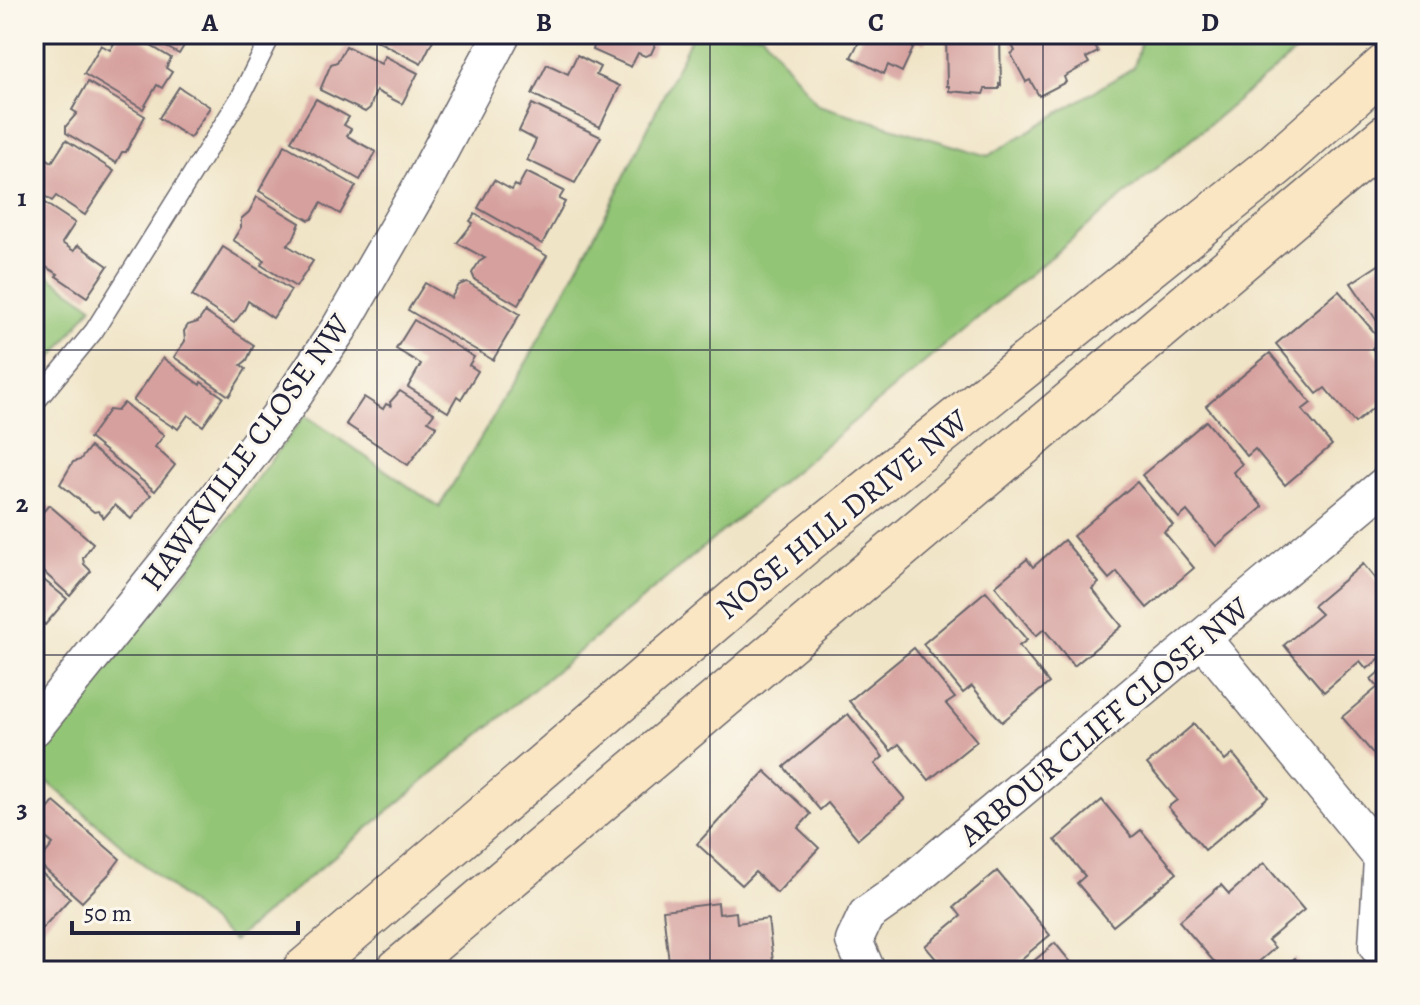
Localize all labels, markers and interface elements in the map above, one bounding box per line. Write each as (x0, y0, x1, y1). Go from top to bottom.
text: A (201, 5, 219, 40)
text: B (536, 5, 552, 40)
text: C (868, 5, 884, 40)
text: D (1201, 5, 1219, 40)
text: 1 (17, 180, 27, 215)
street label: HAWKVILLE CLOSE NW (130, 305, 360, 599)
street label: NOSE HILL DRIVE NW (707, 398, 977, 629)
text: 2 (16, 486, 29, 521)
street label: ARBOUR CLIFF CLOSE NW (949, 586, 1259, 856)
text: 3 (16, 791, 28, 826)
scale bar (72, 885, 298, 935)
text: 50 m (84, 897, 132, 929)

